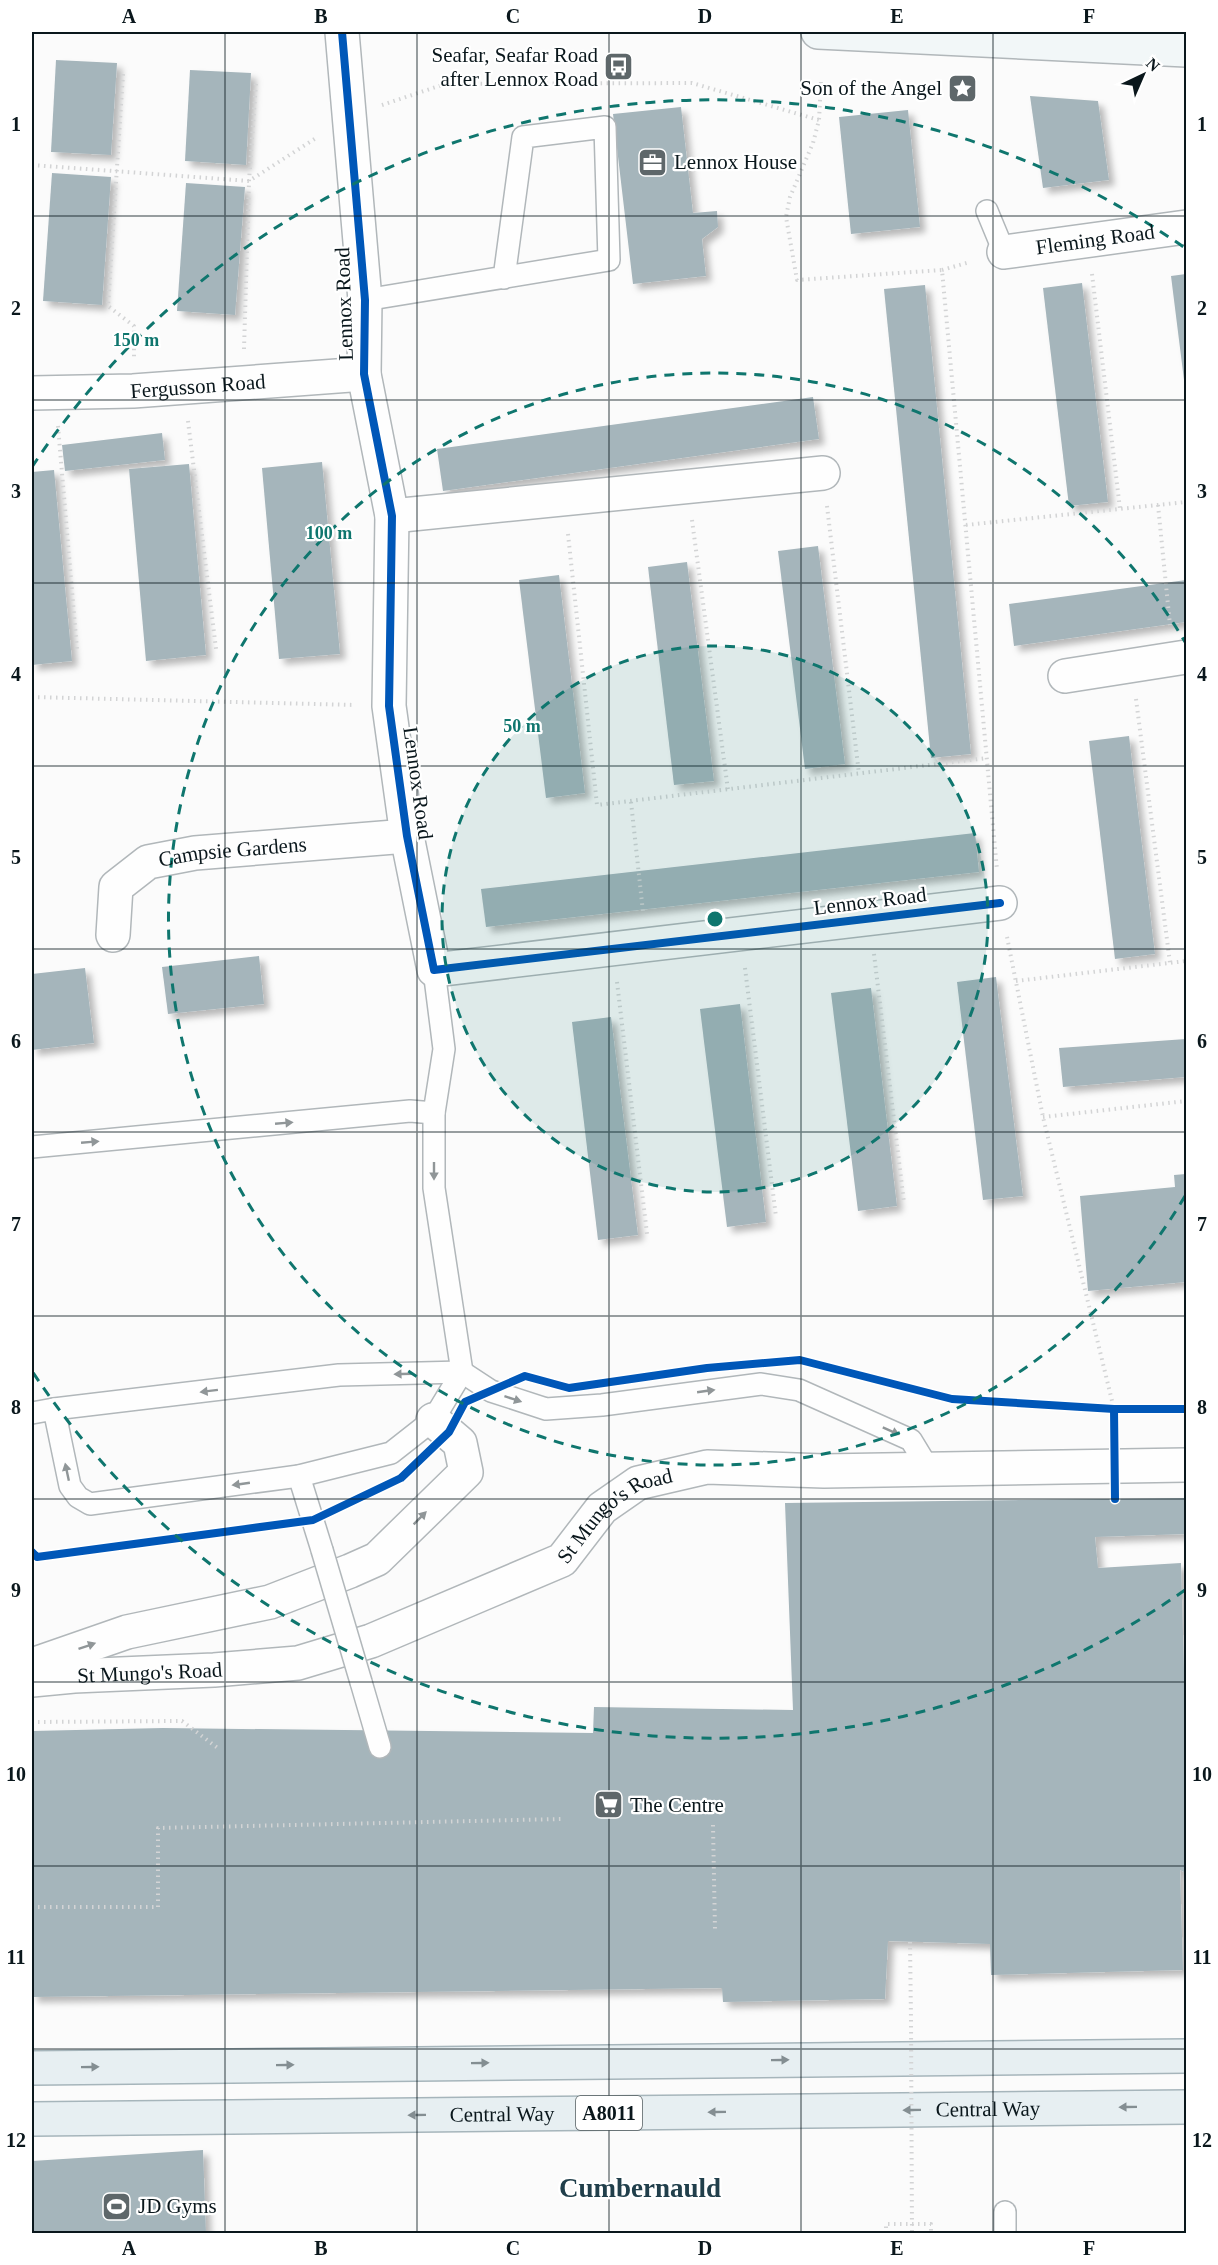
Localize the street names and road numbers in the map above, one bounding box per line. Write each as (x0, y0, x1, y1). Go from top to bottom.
street label: Fleming Road (1034, 219, 1157, 260)
street label: Lennox Road (330, 246, 358, 361)
street label: Fergusson Road (129, 369, 267, 403)
street label: Lennox Road (398, 725, 438, 841)
street label: Campsie Gardens (156, 832, 307, 872)
street label: Lennox Road (812, 882, 928, 920)
street label: St Mungo's Road (552, 1463, 675, 1568)
street label: St Mungo's Road (77, 1657, 224, 1688)
road number: A8011 (576, 2096, 642, 2130)
street label: Central Way (935, 2097, 1041, 2122)
street label: Central Way (450, 2102, 555, 2127)

